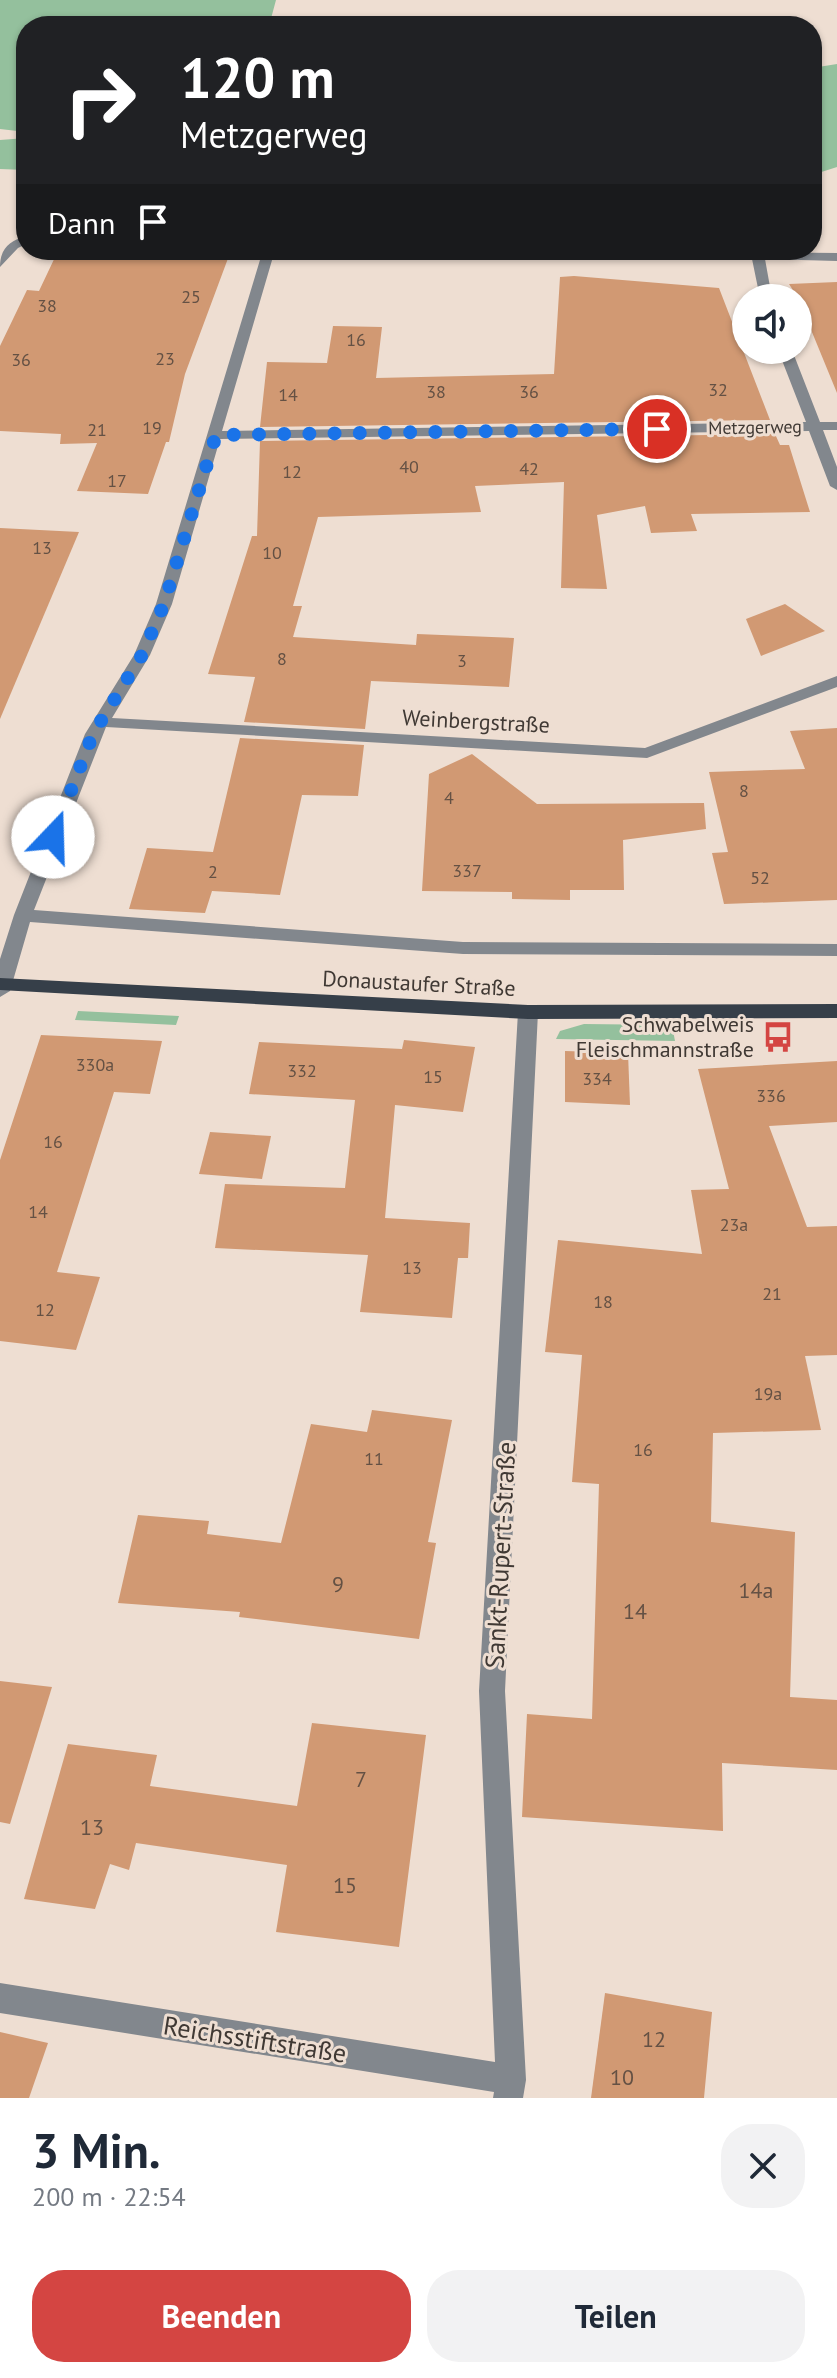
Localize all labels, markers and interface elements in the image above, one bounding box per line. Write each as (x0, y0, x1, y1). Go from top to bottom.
text: 120 m (180, 41, 335, 113)
icon: right (48, 48, 152, 152)
text: Metzgerweg (180, 111, 368, 158)
icon: arrive (131, 200, 175, 244)
text: Dann (48, 203, 115, 242)
map controls (732, 284, 812, 364)
button: sound (732, 284, 812, 364)
house number: 25 (181, 285, 201, 308)
house number: 38 (37, 294, 57, 317)
house number: 16 (346, 328, 366, 351)
house number: 23 (155, 347, 175, 370)
house number: 36 (11, 348, 31, 371)
house number: 32 (708, 378, 728, 401)
house number: 38 (426, 380, 446, 403)
house number: 36 (519, 380, 539, 403)
house number: 14 (278, 383, 298, 406)
pin (623, 395, 691, 463)
icon: arrive (635, 407, 679, 451)
street label: Metzgerweg (708, 415, 802, 439)
house number: 19 (142, 416, 162, 439)
house number: 21 (87, 418, 107, 441)
house number: 40 (399, 455, 419, 478)
house number: 42 (519, 457, 539, 480)
house number: 12 (282, 460, 302, 483)
house number: 17 (107, 469, 127, 492)
house number: 13 (32, 536, 52, 559)
house number: 10 (262, 541, 282, 564)
house number: 8 (277, 647, 287, 670)
house number: 3 (457, 649, 467, 672)
street label: Weinbergstraße (401, 703, 551, 739)
house number: 8 (739, 779, 749, 802)
house number: 4 (444, 786, 454, 809)
position arrow (11, 795, 95, 879)
house number: 337 (452, 859, 482, 882)
house number: 2 (208, 860, 218, 883)
house number: 52 (750, 866, 770, 889)
street label: Donaustaufer Straße (322, 964, 516, 1002)
place label: Schwabelweis Fleischmannstraße (576, 1010, 754, 1063)
bus stop icon: Schwabelweis Fleischmannstraße (761, 1020, 795, 1054)
house number: 330a (76, 1053, 114, 1076)
house number: 332 (287, 1059, 317, 1082)
house number: 15 (423, 1065, 443, 1088)
house number: 334 (582, 1067, 612, 1090)
house number: 336 (756, 1084, 786, 1107)
house number: 16 (43, 1130, 63, 1153)
house number: 14 (28, 1200, 48, 1223)
house number: 23a (720, 1213, 748, 1236)
house number: 13 (402, 1256, 422, 1279)
house number: 21 (762, 1282, 782, 1305)
house number: 18 (593, 1290, 613, 1313)
house number: 12 (35, 1298, 55, 1321)
house number: 19a (754, 1382, 782, 1405)
house number: 16 (633, 1438, 653, 1461)
street label: Sankt-Rupert-Straße (478, 1441, 522, 1669)
house number: 11 (364, 1447, 384, 1470)
house number: 9 (332, 1570, 344, 1598)
house number: 14a (739, 1576, 773, 1604)
house number: 14 (623, 1597, 647, 1625)
house number: 7 (355, 1765, 367, 1793)
house number: 13 (80, 1813, 104, 1841)
house number: 15 (333, 1871, 357, 1899)
street label: Reichsstiftstraße (161, 2008, 349, 2070)
house number: 12 (642, 2025, 666, 2053)
house number: 10 (610, 2063, 634, 2091)
text: 3 Min. (32, 2119, 161, 2181)
button: close (721, 2124, 805, 2208)
text: 200 m · 22:54 (32, 2180, 186, 2213)
button: Beenden (32, 2270, 411, 2362)
button: Teilen (427, 2270, 805, 2362)

